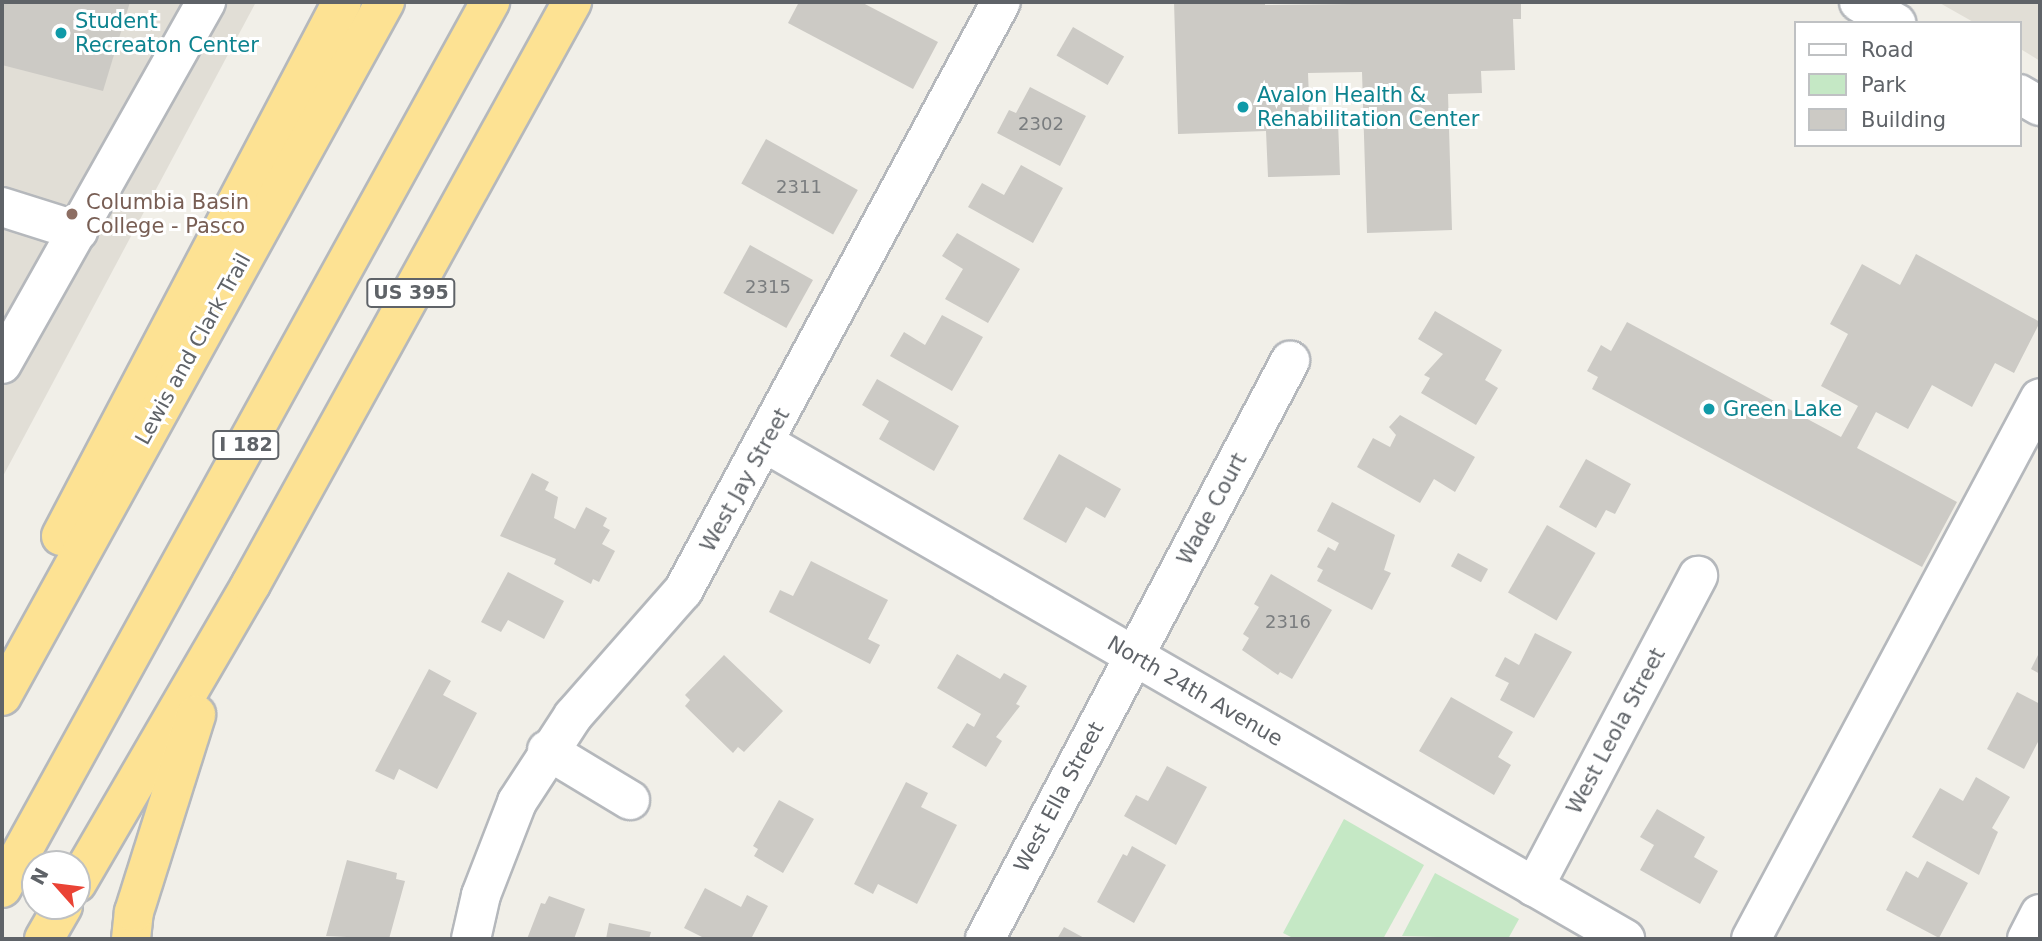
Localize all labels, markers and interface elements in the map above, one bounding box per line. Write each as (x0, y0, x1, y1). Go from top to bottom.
place label: Student Recreaton Center (75, 8, 259, 58)
legend (1794, 21, 2021, 147)
marker: Student Recreaton Center (53, 25, 69, 41)
text: Road (1861, 38, 1914, 62)
text: Park (1861, 73, 1906, 97)
place label: Avalon Health & Rehabilitation Center (1257, 82, 1479, 132)
marker: Avalon Health & Rehabilitation Center (1235, 99, 1251, 115)
text: Building (1861, 108, 1946, 132)
house number: 2302 (1018, 113, 1064, 135)
house number: 2311 (776, 176, 822, 198)
place label: Columbia Basin College - Pasco (86, 189, 249, 239)
marker: Columbia Basin College - Pasco (64, 206, 80, 222)
street label: Lewis and Clark Trail (130, 249, 256, 449)
house number: 2315 (745, 276, 791, 298)
road number: US 395 (366, 278, 457, 308)
place label: Green Lake (1723, 396, 1842, 422)
marker: Green Lake (1701, 401, 1717, 417)
street label: West Jay Street (695, 404, 795, 556)
road number: I 182 (211, 430, 281, 460)
street label: Wade Court (1172, 449, 1252, 569)
house number: 2316 (1265, 611, 1311, 633)
street label: North 24th Avenue (1103, 630, 1287, 752)
street label: West Leola Street (1562, 644, 1670, 818)
street label: West Ella Street (1009, 718, 1109, 876)
north arrow (21, 850, 91, 920)
text: N (26, 864, 53, 888)

